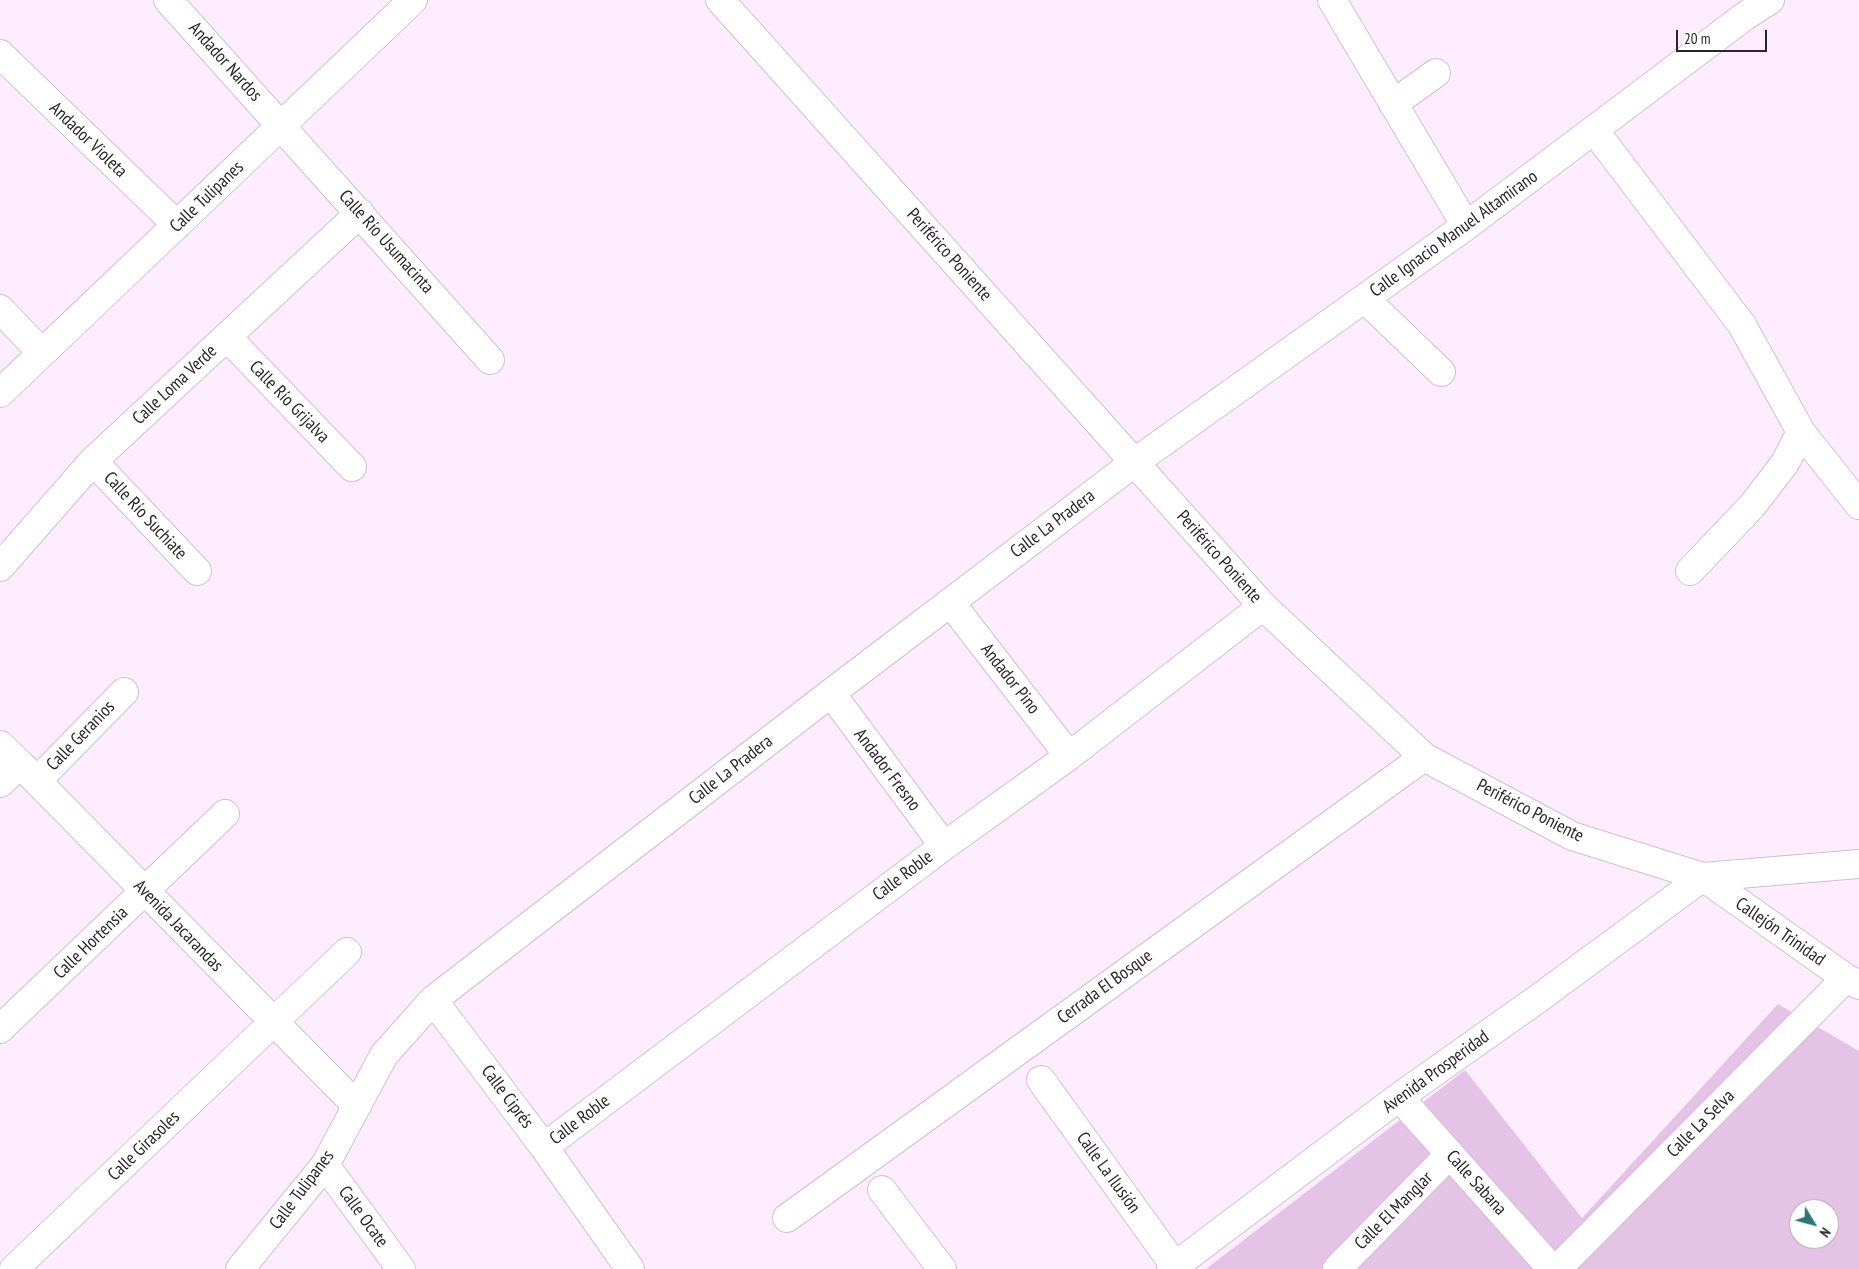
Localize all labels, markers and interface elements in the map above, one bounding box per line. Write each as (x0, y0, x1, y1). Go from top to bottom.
street label: Andador Nardos (184, 18, 266, 106)
scale bar (1679, 20, 1770, 52)
text: 20 m (1684, 29, 1710, 48)
street label: Andador Violeta (45, 98, 131, 182)
street label: Calle Tulipanes (166, 157, 248, 237)
street label: Calle Ignacio Manuel Altamirano (1366, 166, 1542, 302)
street label: Calle Río Usumacinta (334, 186, 438, 298)
street label: Periférico Poniente (902, 204, 996, 306)
street label: Calle Loma Verde (128, 341, 222, 429)
street label: Calle Río Grijalva (244, 356, 334, 448)
street label: Calle Río Suchiate (99, 468, 191, 564)
street label: Calle La Pradera (1006, 485, 1100, 563)
street label: Periférico Poniente (1172, 506, 1266, 608)
street label: Andador Pino (976, 639, 1044, 719)
street label: Calle Geranios (42, 697, 120, 775)
street label: Andador Fresno (849, 725, 925, 815)
street label: Calle La Pradera (685, 731, 777, 809)
street label: Periférico Poniente (1473, 775, 1587, 847)
street label: Calle Roble (869, 846, 937, 906)
street label: Avenida Jacarandas (129, 876, 227, 976)
street label: Callejón Trinidad (1731, 893, 1829, 971)
street label: Calle Hortensia (49, 902, 133, 984)
street label: Cerrada El Bosque (1053, 945, 1157, 1029)
street label: Avenida Prosperidad (1379, 1026, 1493, 1118)
street label: Calle Ciprés (476, 1061, 538, 1133)
street label: Calle La Selva (1663, 1086, 1739, 1162)
street label: Calle Roble (546, 1090, 614, 1150)
street label: Calle Girasoles (104, 1107, 184, 1185)
street label: Calle La Ilusión (1071, 1128, 1145, 1218)
street label: Calle Tulipanes (265, 1146, 339, 1234)
street label: Calle Sabana (1441, 1146, 1511, 1220)
street label: Calle El Manglar (1351, 1168, 1437, 1254)
street label: Calle Ocate (334, 1182, 392, 1252)
north arrow (1789, 1199, 1839, 1249)
text: N (1816, 1224, 1835, 1241)

